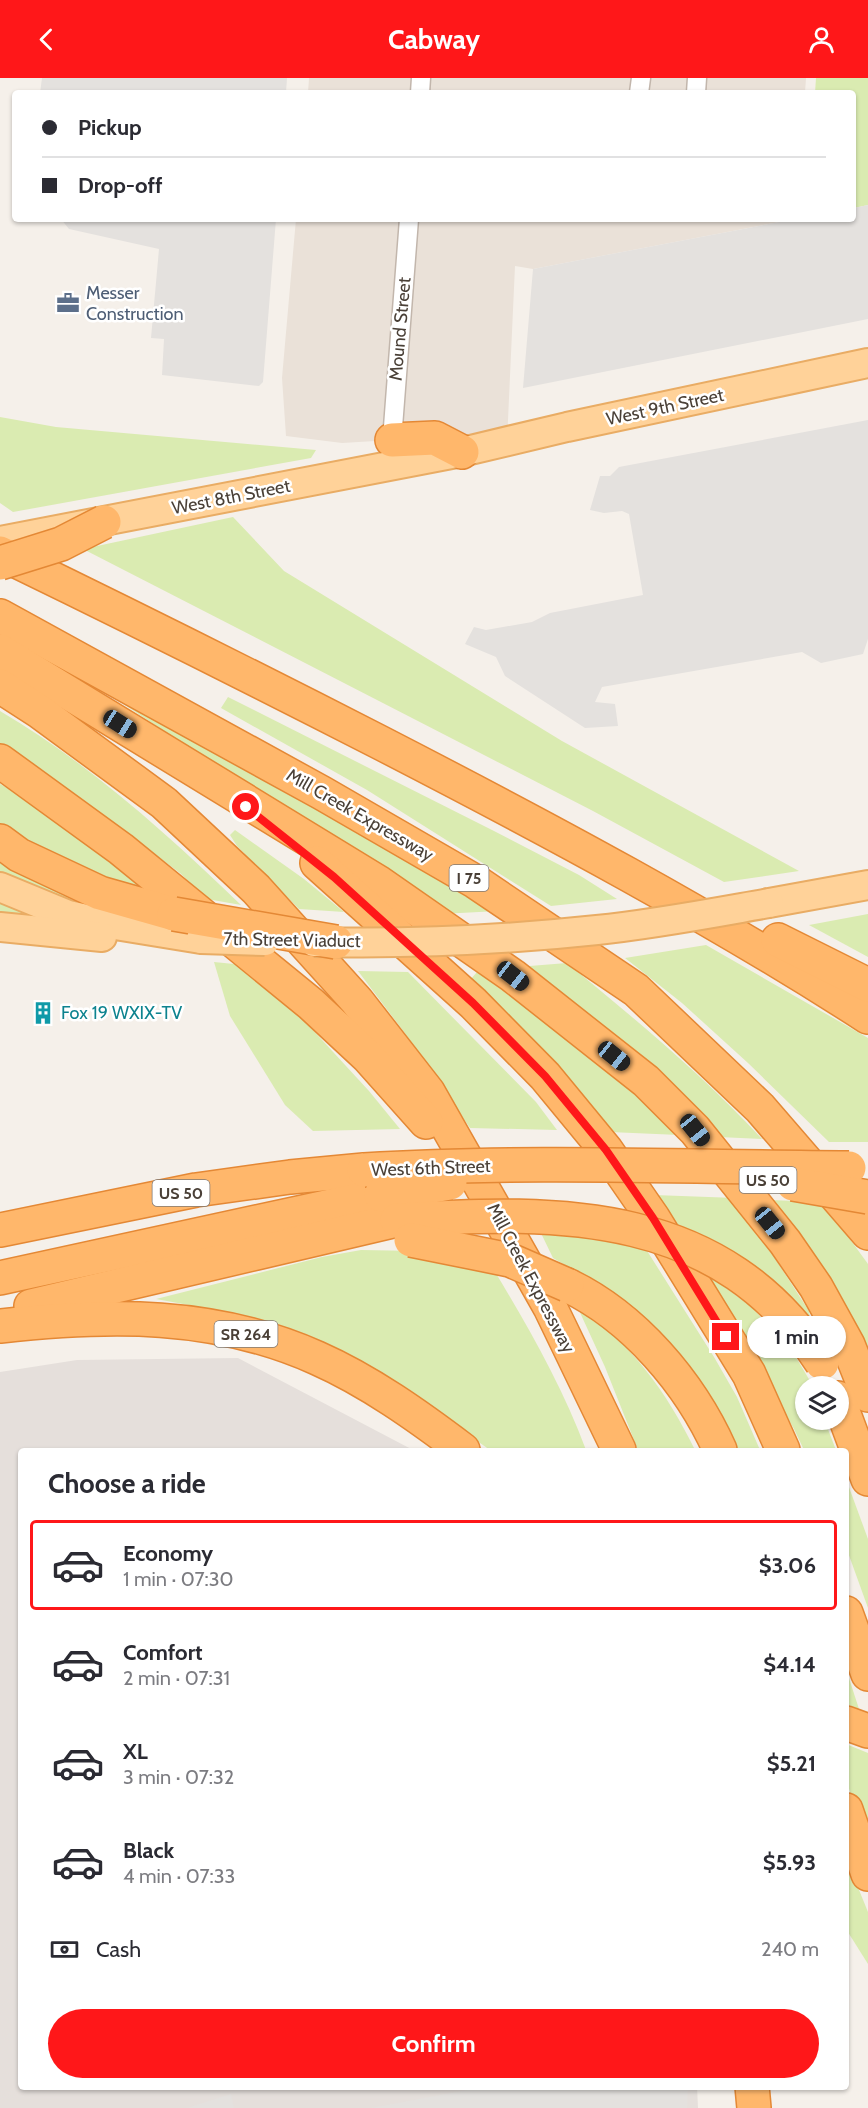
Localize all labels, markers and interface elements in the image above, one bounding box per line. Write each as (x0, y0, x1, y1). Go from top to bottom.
icon: back (30, 23, 63, 56)
text: Cabway (388, 23, 480, 56)
icon: person (805, 23, 838, 56)
text: Pickup (78, 114, 142, 141)
text: Drop-off (78, 172, 162, 199)
street label: Mound Street (385, 276, 415, 382)
place label: Messer Construction (86, 282, 183, 325)
office icon: Messer Construction (55, 290, 81, 316)
street label: West 9th Street (604, 384, 726, 430)
street label: West 8th Street (170, 475, 292, 519)
car (100, 707, 140, 741)
street label: Mill Creek Expressway (283, 764, 437, 866)
route start (232, 793, 259, 820)
road number: I 75 (450, 865, 488, 891)
street label: 7th Street Viaduct (223, 928, 361, 952)
car (493, 958, 533, 994)
building icon: Fox 19 WXIX-TV (30, 1000, 56, 1026)
place label: Fox 19 WXIX-TV (61, 1002, 182, 1024)
car (594, 1038, 634, 1074)
car (677, 1110, 713, 1150)
street label: West 6th Street (371, 1155, 491, 1181)
road number: US 50 (740, 1167, 796, 1193)
road number: US 50 (152, 1180, 210, 1206)
street label: Mill Creek Expressway (482, 1199, 580, 1357)
car (752, 1203, 788, 1243)
callout: 1 min (747, 1316, 846, 1358)
road number: SR 264 (214, 1321, 278, 1347)
route end (712, 1323, 739, 1350)
text: 1 min (774, 1325, 819, 1349)
map controls (795, 1376, 849, 1430)
button: layers (795, 1376, 849, 1430)
text: Choose a ride (48, 1467, 206, 1500)
icon: car (51, 1538, 105, 1592)
text: Economy (123, 1540, 213, 1567)
text: $3.06 (759, 1552, 816, 1579)
text: 1 min · 07:30 (123, 1567, 233, 1591)
icon: car (51, 1637, 105, 1691)
text: Comfort (123, 1639, 202, 1666)
text: $4.14 (763, 1651, 816, 1678)
text: 2 min · 07:31 (123, 1666, 230, 1690)
icon: car (51, 1736, 105, 1790)
text: XL (123, 1738, 148, 1765)
text: $5.21 (767, 1750, 816, 1777)
text: 3 min · 07:32 (123, 1765, 234, 1789)
icon: car (51, 1835, 105, 1889)
text: Black (123, 1837, 174, 1864)
text: $5.93 (763, 1849, 816, 1876)
text: 4 min · 07:33 (123, 1864, 235, 1888)
icon: cash (48, 1933, 81, 1966)
text: Cash (96, 1936, 141, 1963)
text: 240 m (761, 1937, 819, 1961)
button: Confirm (48, 2009, 819, 2078)

